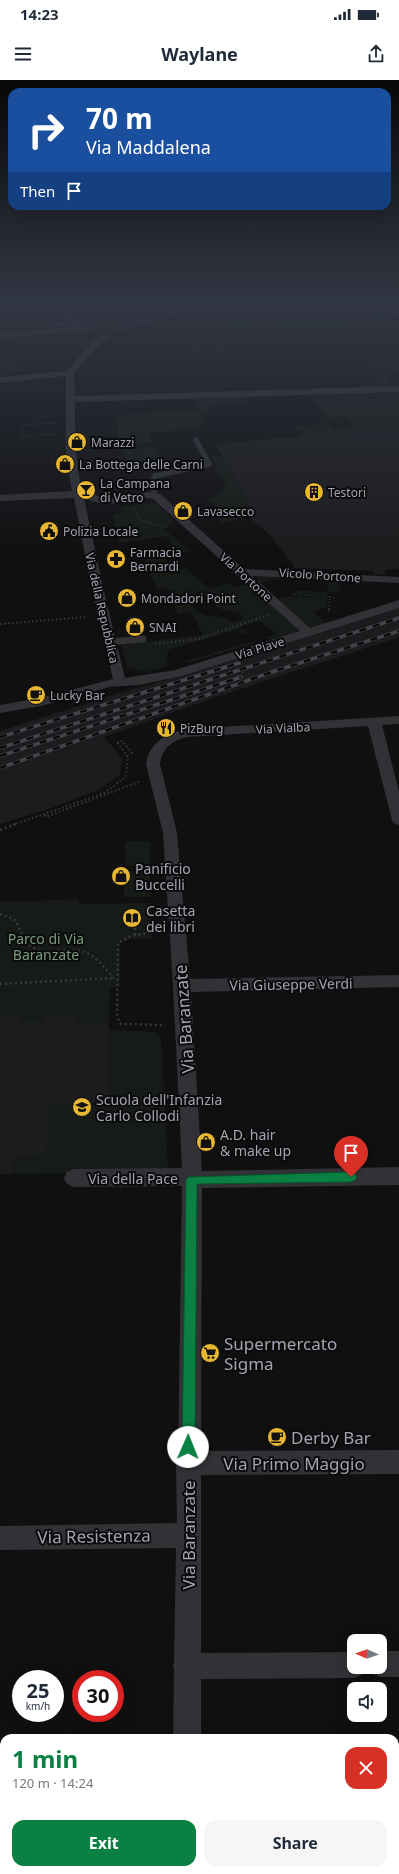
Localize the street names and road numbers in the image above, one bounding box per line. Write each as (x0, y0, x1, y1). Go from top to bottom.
street label: Via Portone (216, 549, 276, 605)
street label: Via della Repubblica (81, 551, 123, 665)
street label: Vicolo Portone (278, 564, 362, 586)
street label: Via Piave (234, 632, 287, 663)
street label: Via Vialba (255, 718, 311, 738)
street label: Via Baranzate (169, 964, 199, 1074)
street label: Via Giuseppe Verdi (229, 973, 353, 995)
street label: Via della Pace (88, 1169, 178, 1188)
street label: Via Primo Maggio (223, 1452, 365, 1475)
street label: Via Baranzate (177, 1480, 200, 1590)
street label: Via Resistenza (37, 1524, 151, 1548)

